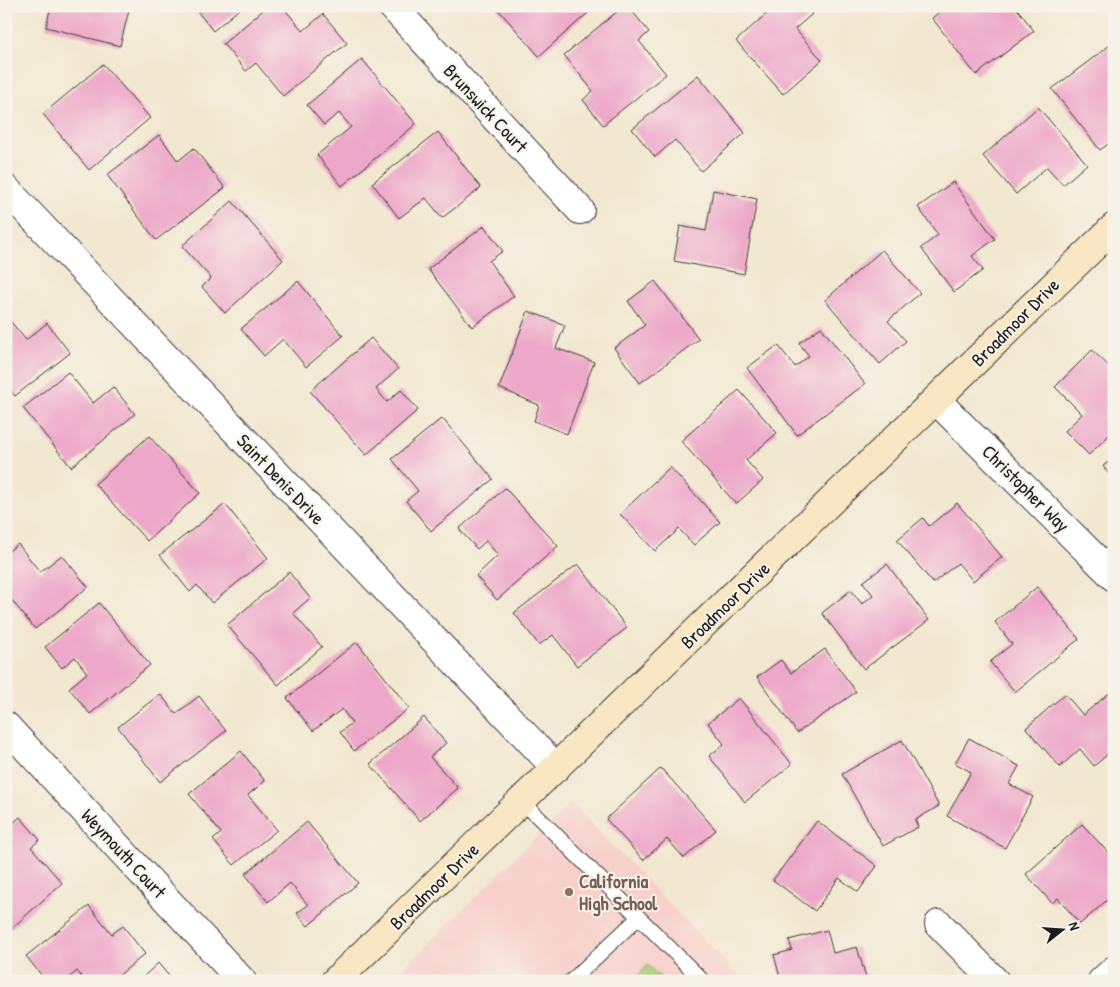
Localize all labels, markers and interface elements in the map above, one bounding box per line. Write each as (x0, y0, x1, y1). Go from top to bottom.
street label: Brunswick Court (438, 58, 534, 158)
street label: Broadmoor Drive (965, 272, 1065, 372)
street label: Saint Denis Drive (231, 428, 331, 530)
street label: Christopher Way (976, 438, 1076, 538)
street label: Broadmoor Drive (675, 555, 776, 654)
street label: Weymouth Court (76, 802, 173, 904)
street label: Broadmoor Drive (384, 836, 485, 935)
place label: California High School (579, 868, 658, 917)
marker: California High School (563, 886, 575, 898)
north arrow (1038, 904, 1088, 954)
text: N (1065, 920, 1085, 933)

